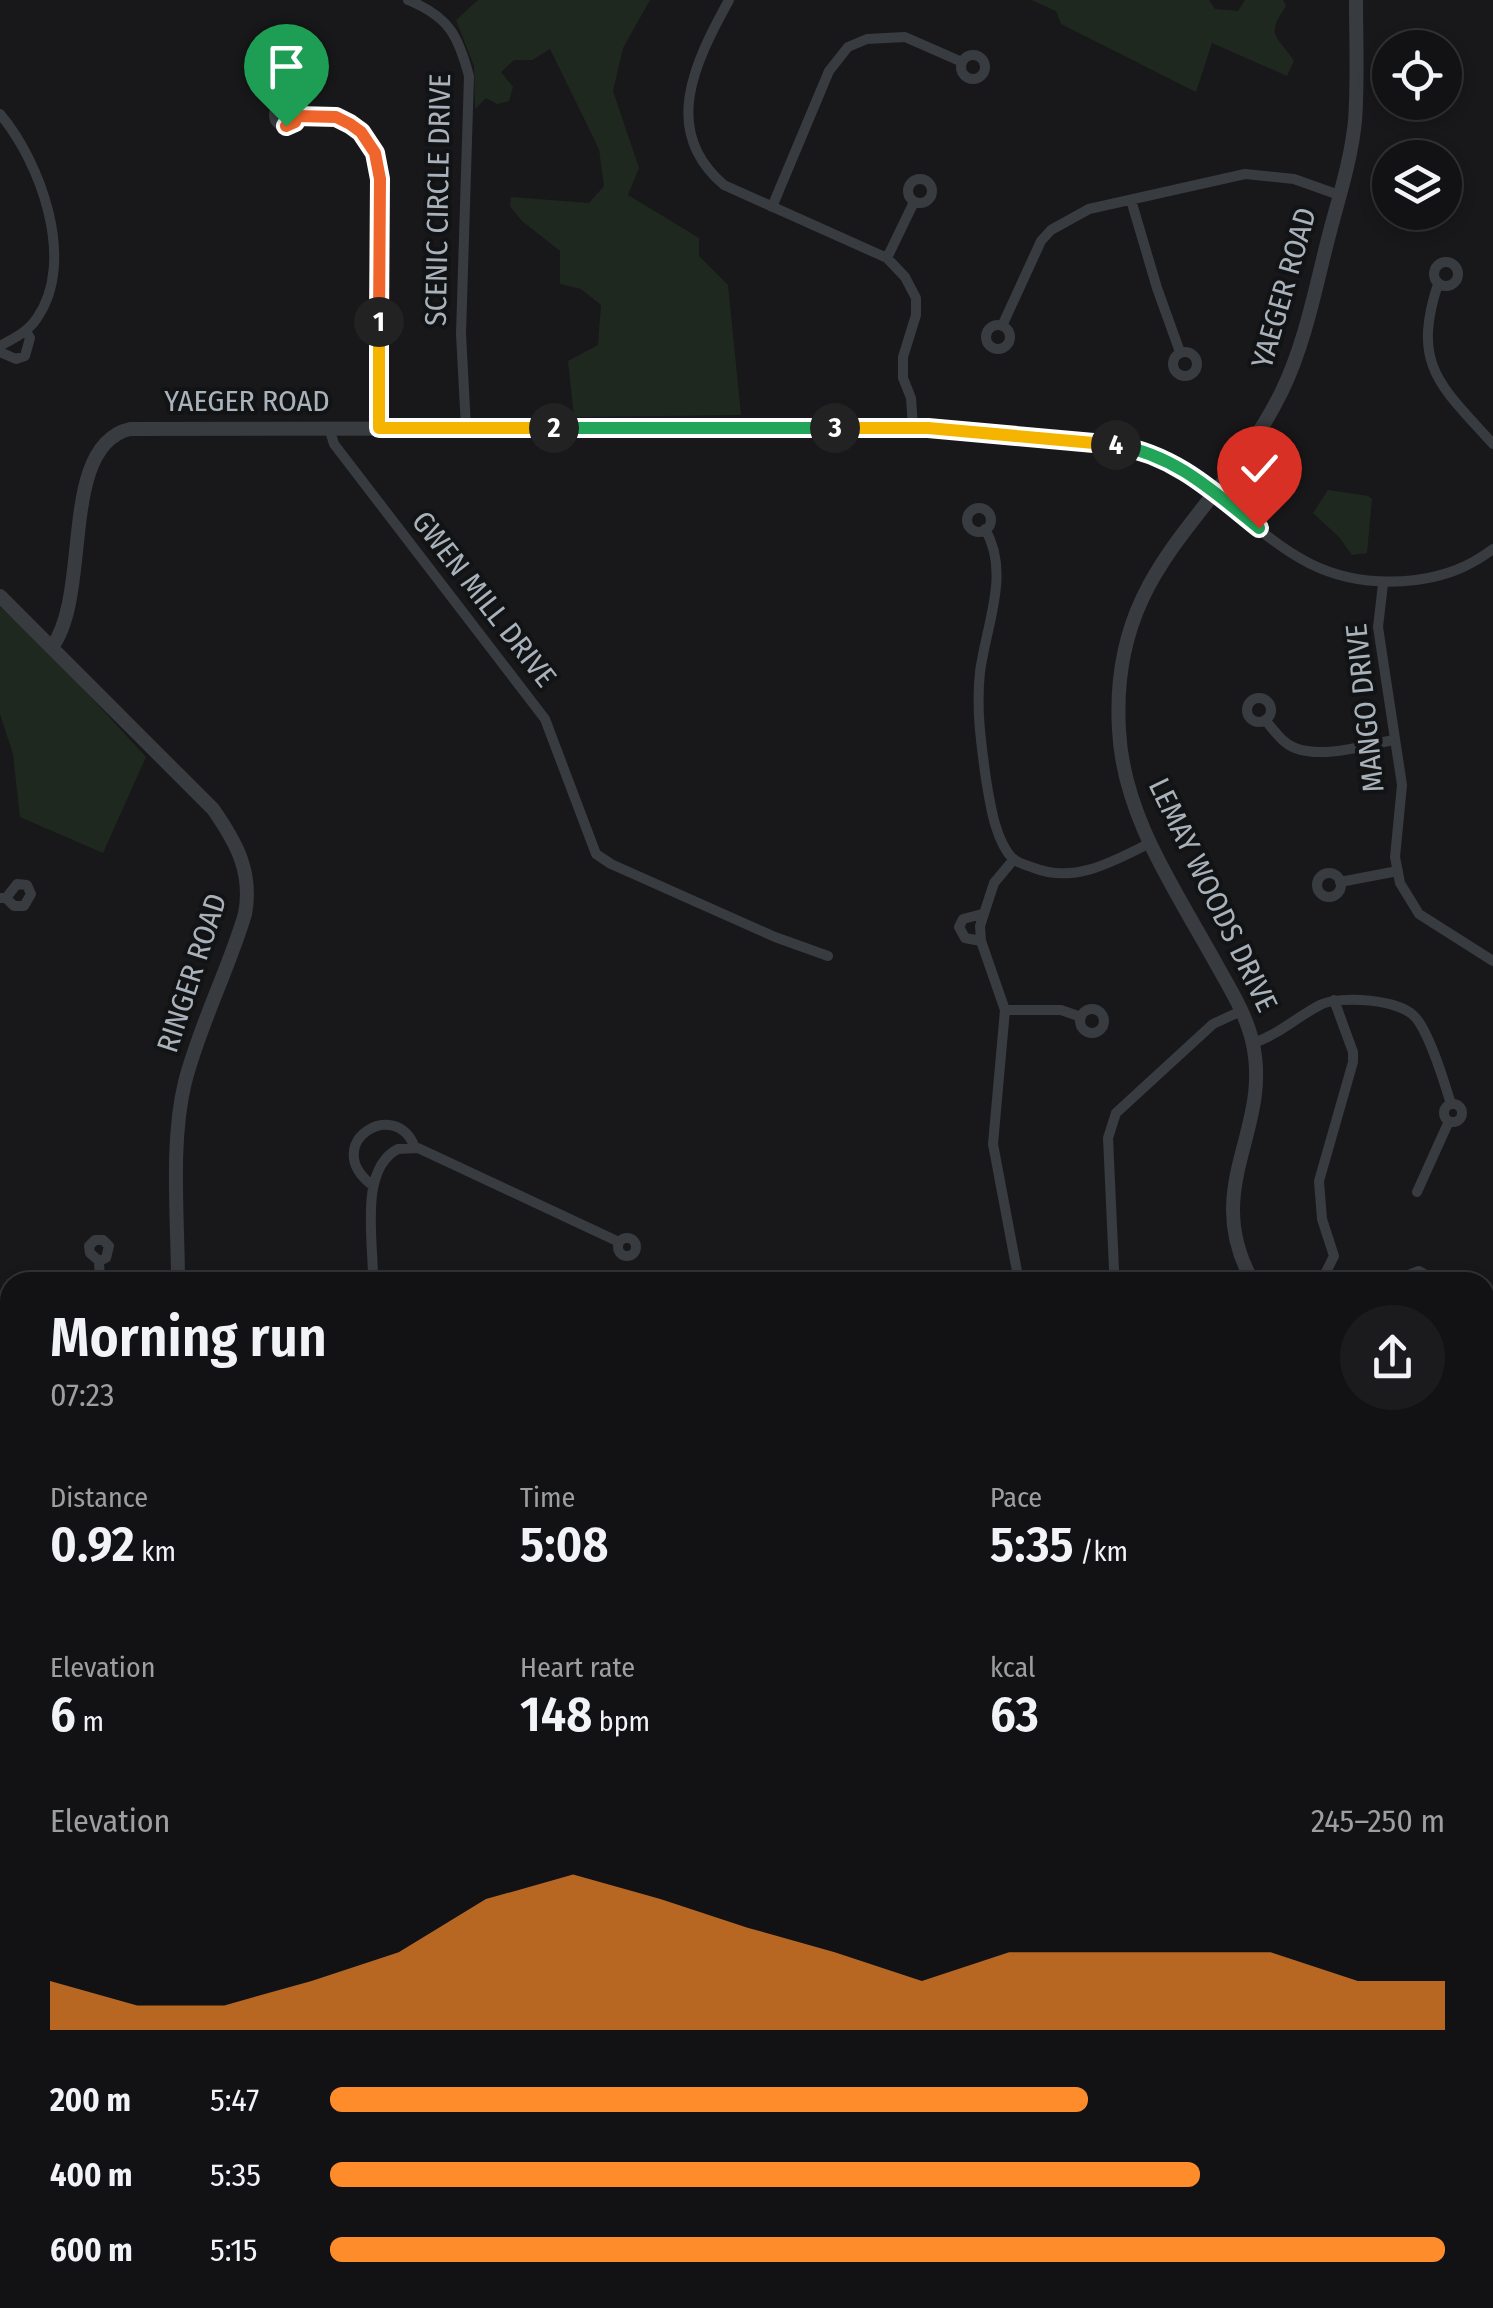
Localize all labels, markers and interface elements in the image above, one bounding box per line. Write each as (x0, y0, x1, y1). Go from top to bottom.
pin (244, 24, 329, 127)
map controls (1372, 30, 1462, 230)
button: locate (1372, 30, 1462, 120)
icon: arrive (259, 39, 314, 94)
street label: SCENIC CIRCLE DRIVE (418, 74, 458, 326)
button: layers (1372, 140, 1462, 230)
street label: YAEGER ROAD (1244, 204, 1324, 372)
pin: 1 (354, 297, 404, 347)
text: 1 (373, 305, 385, 338)
street label: YAEGER ROAD (164, 383, 330, 419)
pin: 2 (529, 403, 579, 453)
pin: 3 (810, 403, 860, 453)
text: 2 (548, 411, 560, 444)
text: 3 (828, 411, 842, 444)
pin: 4 (1091, 420, 1141, 470)
pin (1217, 426, 1302, 529)
text: 4 (1109, 428, 1123, 461)
icon: check (1232, 441, 1287, 496)
street label: GWEN MILL DRIVE (404, 504, 564, 694)
street label: MANGO DRIVE (1338, 622, 1392, 794)
street label: LEMAY WOODS DRIVE (1141, 772, 1285, 1018)
street label: RINGER ROAD (149, 889, 235, 1057)
text: Morning run (50, 1305, 327, 1371)
button: share (1340, 1305, 1445, 1410)
text: 07:23 (50, 1376, 114, 1414)
text: Distance (50, 1481, 148, 1514)
text: Time (520, 1481, 575, 1514)
text: Pace (990, 1481, 1042, 1514)
text: 0.92 (50, 1514, 135, 1574)
text: 5:08 (520, 1514, 609, 1574)
text: 5:35 (990, 1514, 1074, 1574)
text: km (135, 1535, 176, 1568)
text: /km (1074, 1535, 1128, 1568)
text: Elevation (50, 1651, 155, 1684)
text: Heart rate (520, 1651, 635, 1684)
text: kcal (990, 1651, 1035, 1684)
text: 6 (50, 1684, 76, 1744)
text: 148 (520, 1684, 592, 1744)
text: 63 (990, 1684, 1039, 1744)
text: m (76, 1705, 104, 1738)
text: bpm (592, 1705, 650, 1738)
text: Elevation (50, 1802, 170, 1840)
text: 245–250 m (1311, 1802, 1445, 1840)
text: 200 m (50, 2081, 131, 2119)
text: 5:47 (210, 2081, 259, 2119)
text: 400 m (50, 2156, 132, 2194)
text: 5:35 (210, 2156, 261, 2194)
text: 600 m (50, 2231, 133, 2269)
text: 5:15 (210, 2231, 257, 2269)

